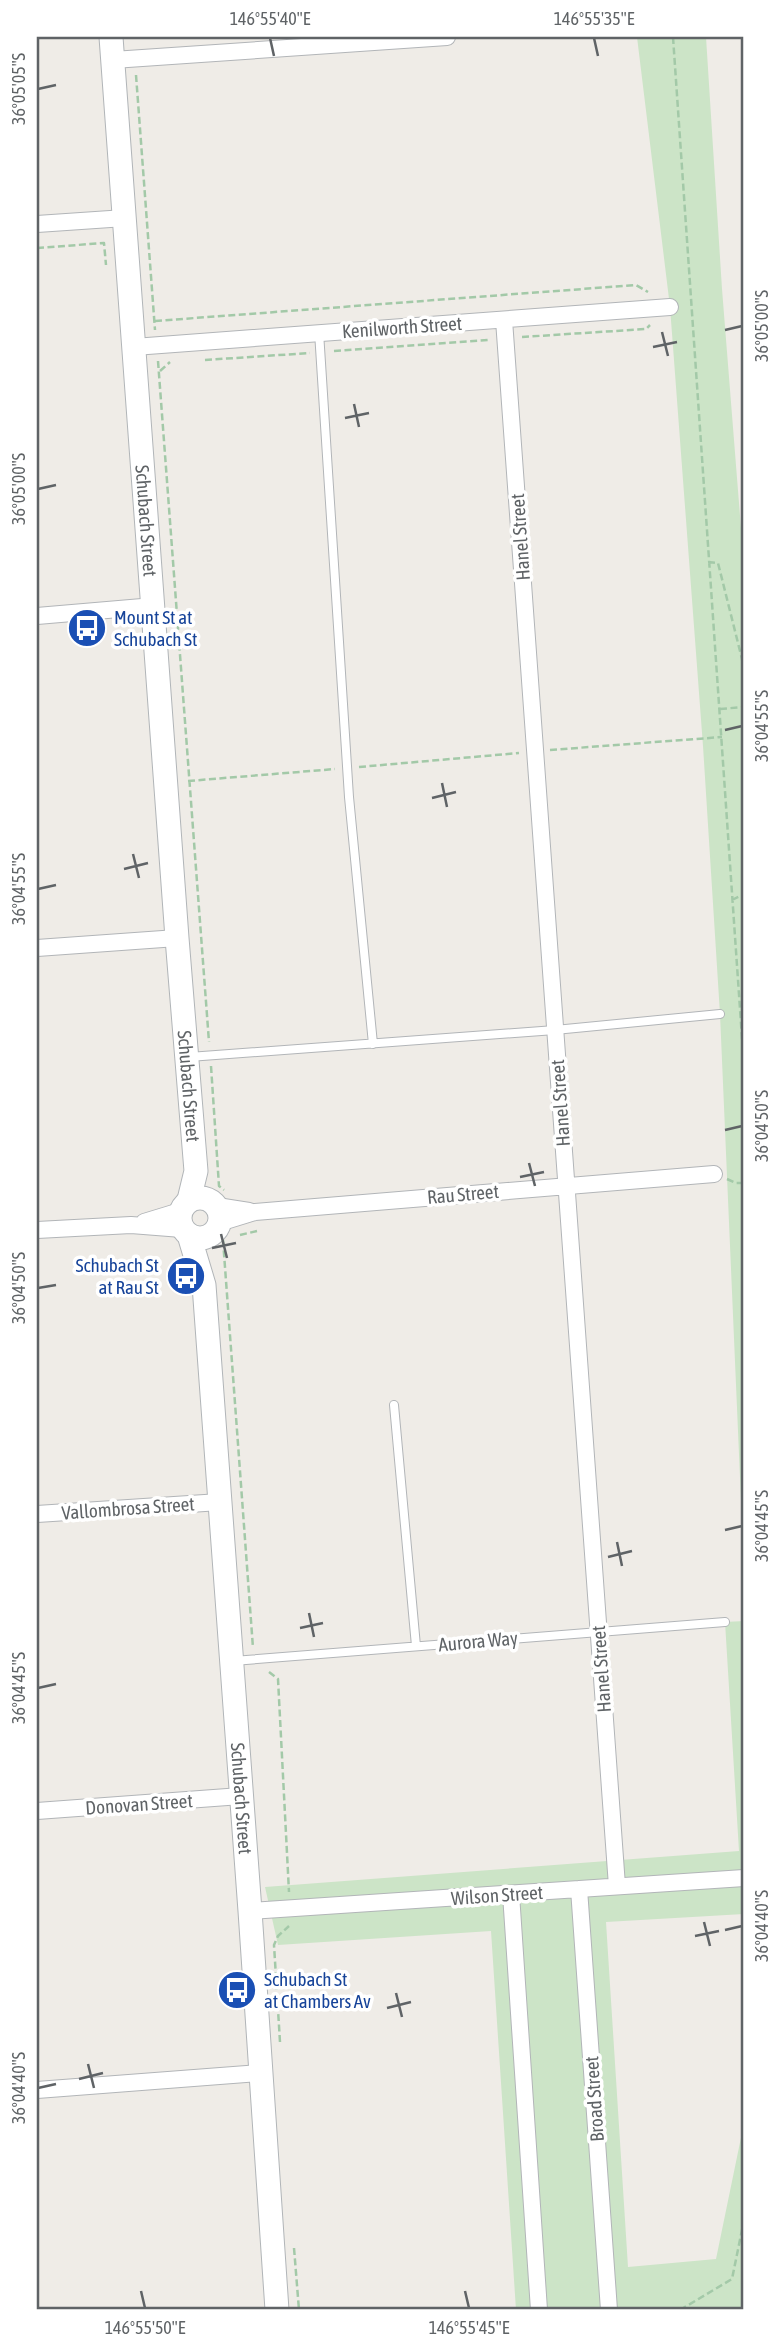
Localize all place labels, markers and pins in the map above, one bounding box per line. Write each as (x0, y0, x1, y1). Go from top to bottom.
place label: Mount St at Schubach St (114, 606, 198, 650)
bus stop icon: Mount St at Schubach St (66, 607, 108, 649)
place label: Schubach St at Rau St (75, 1254, 159, 1298)
bus stop icon: Schubach St at Rau St (165, 1255, 207, 1297)
place label: Schubach St at Chambers Av (264, 1968, 371, 2012)
bus stop icon: Schubach St at Chambers Av (216, 1969, 258, 2011)

